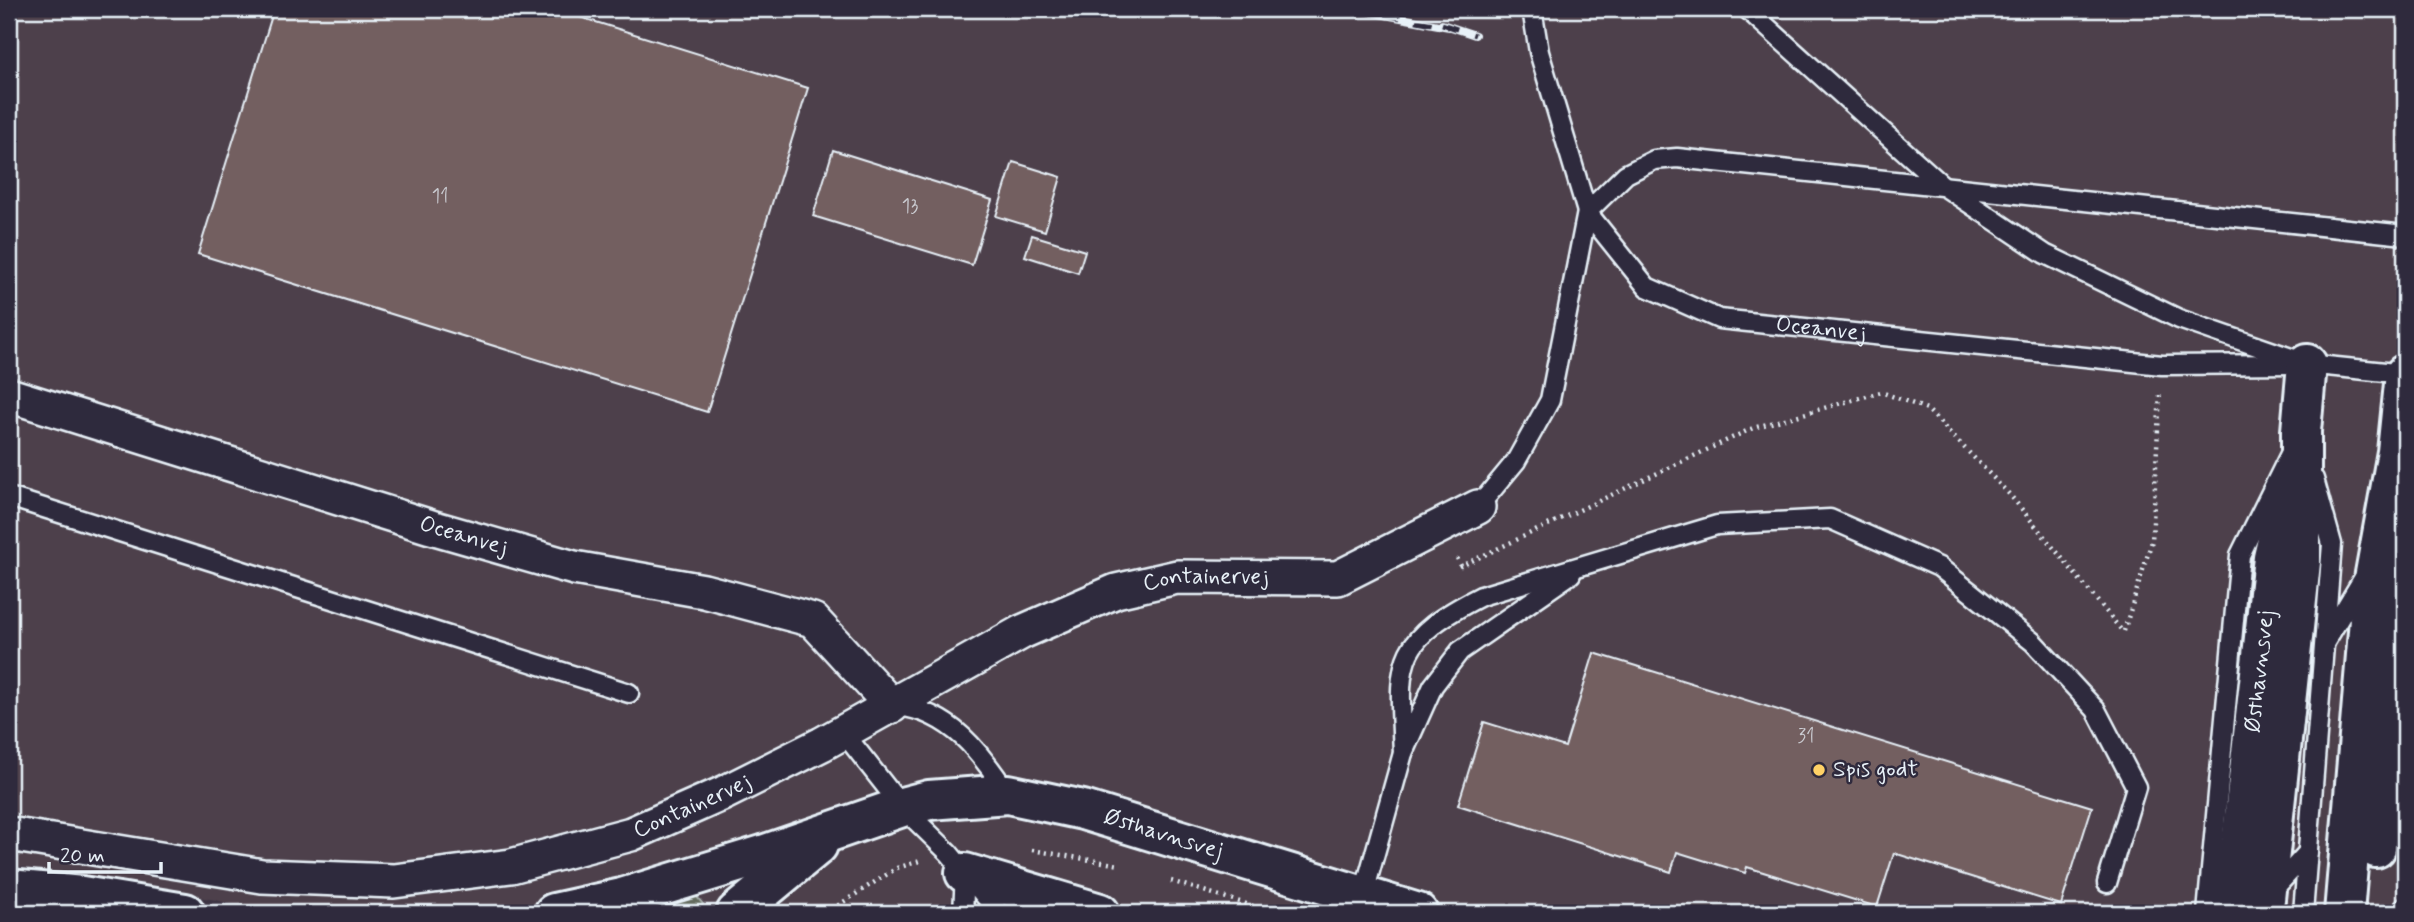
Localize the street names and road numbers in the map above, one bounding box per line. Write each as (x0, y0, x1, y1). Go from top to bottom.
street label: Oceanvej (1774, 310, 1868, 349)
street label: Oceanvej (416, 509, 511, 563)
street label: Containervej (1140, 561, 1269, 599)
street label: Østhavnsvej (2238, 609, 2282, 734)
street label: Containervej (629, 767, 756, 846)
street label: Østhavnsvej (1100, 802, 1227, 867)

